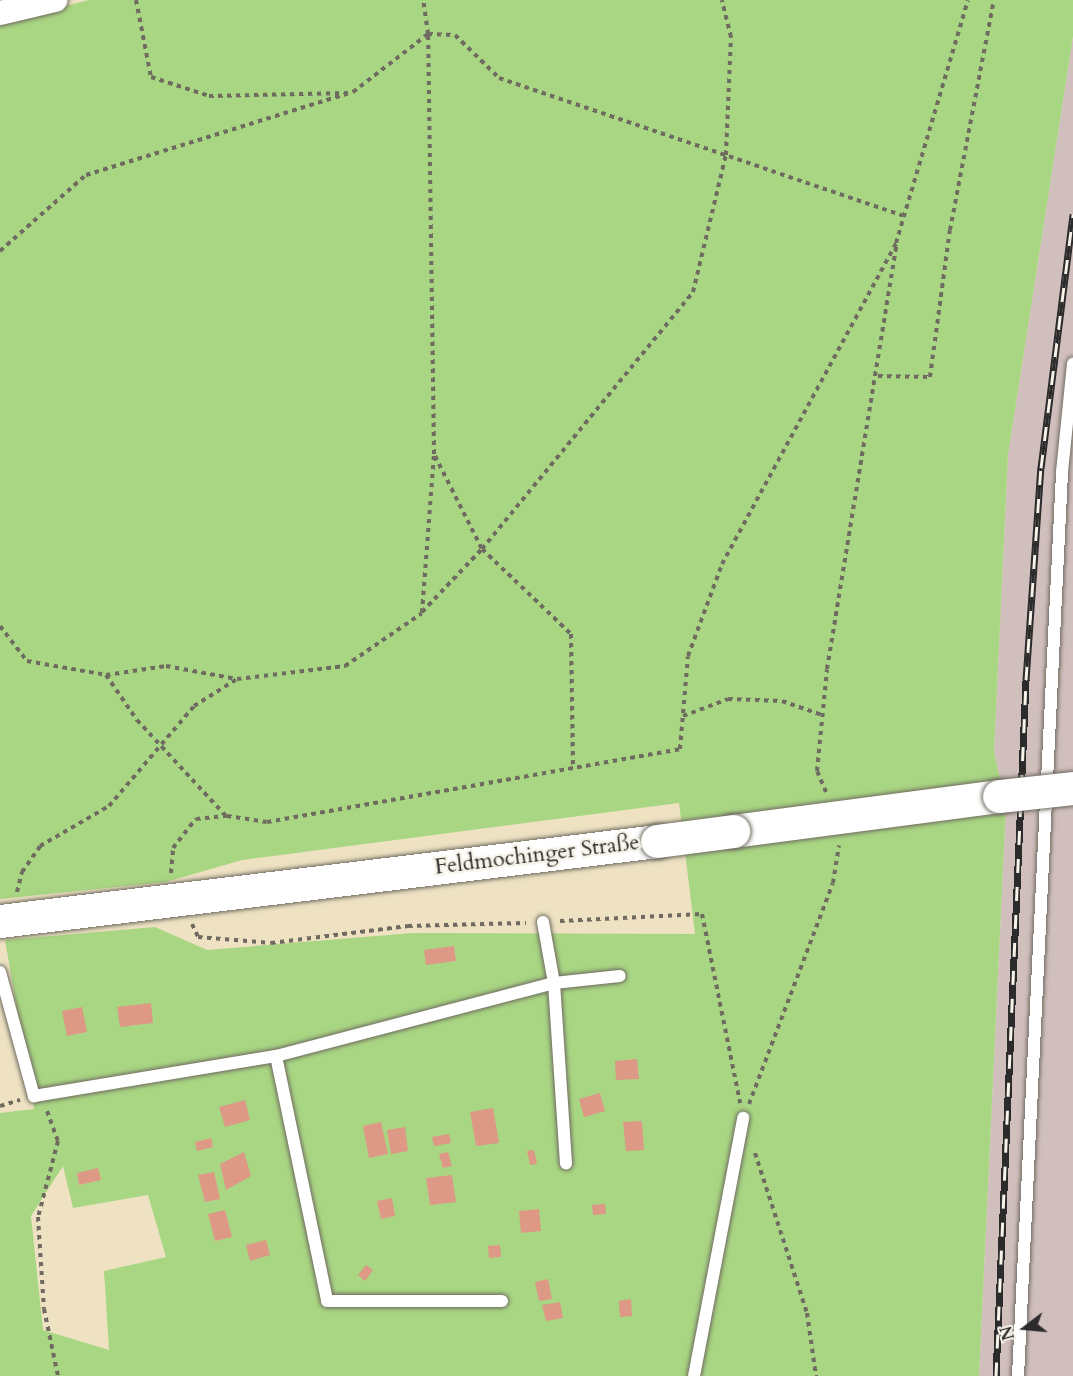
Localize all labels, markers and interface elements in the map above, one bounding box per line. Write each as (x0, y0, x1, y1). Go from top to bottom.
street label: Feldmochinger Straße (433, 829, 641, 881)
north arrow (995, 1298, 1055, 1358)
text: N (995, 1323, 1020, 1343)

